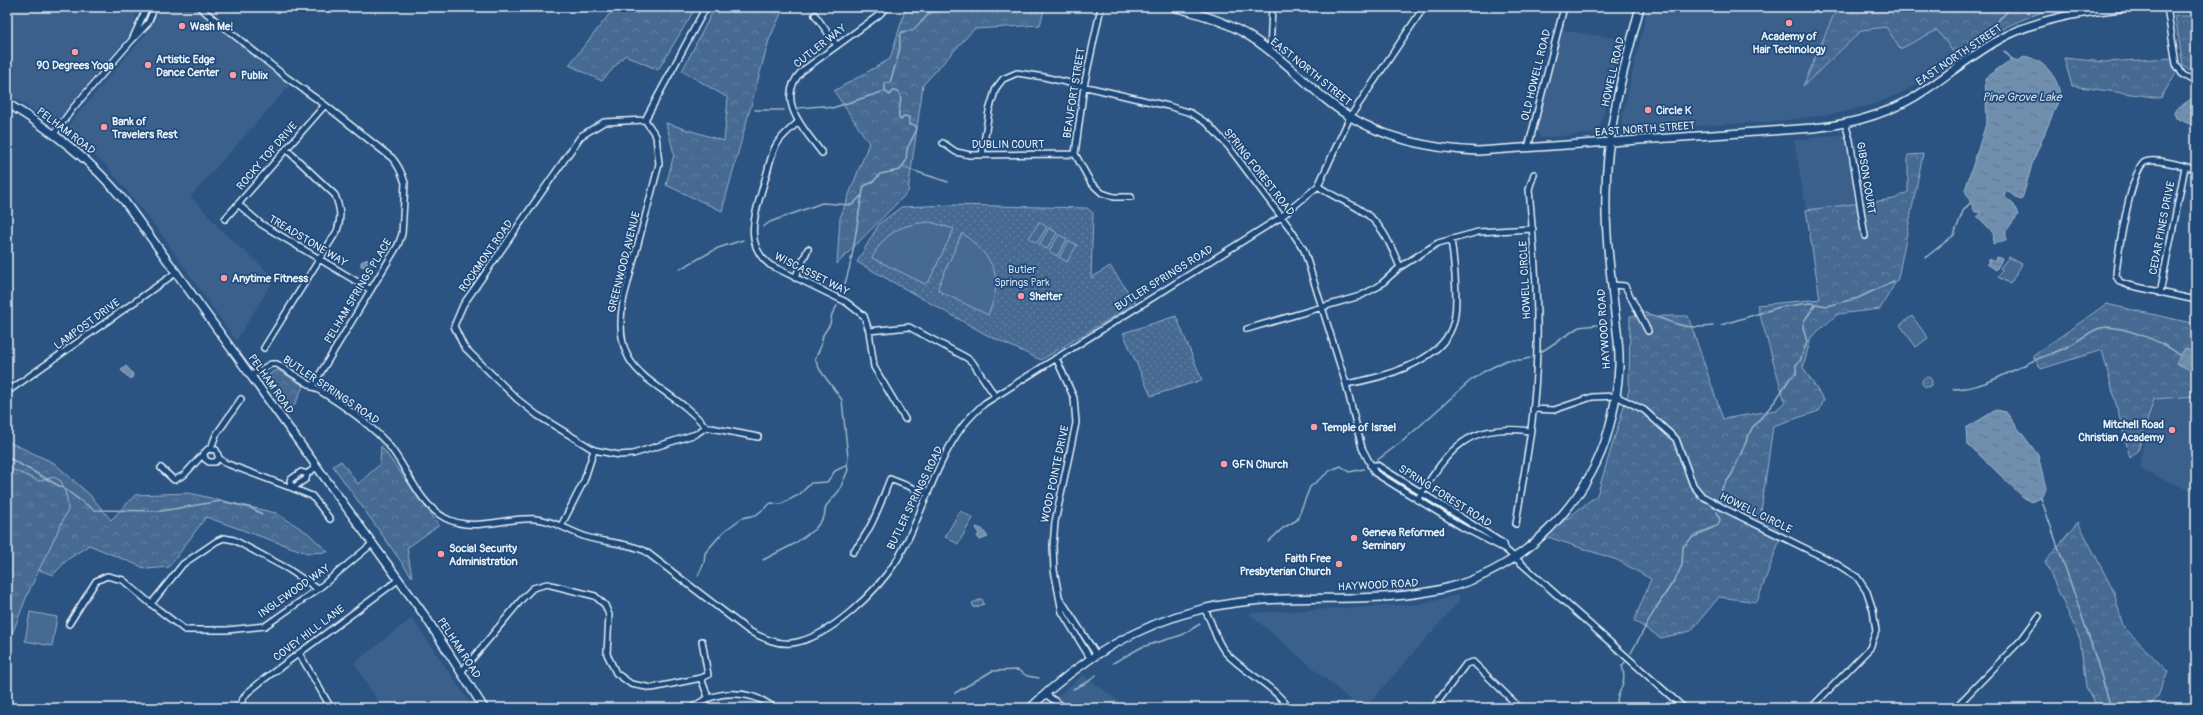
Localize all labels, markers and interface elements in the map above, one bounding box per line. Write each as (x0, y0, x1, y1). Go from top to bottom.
marker: Academy of Hair Technology (1784, 18, 1794, 28)
place label: Wash Me! (190, 20, 233, 33)
marker: Wash Me! (177, 21, 187, 31)
street label: CUTLER WAY (791, 21, 849, 71)
street label: EAST NORTH STREET (1914, 22, 2004, 88)
street label: OLD HOWELL ROAD (1518, 28, 1554, 122)
place label: Academy of Hair Technology (1752, 30, 1826, 56)
street label: EAST NORTH STREET (1268, 35, 1354, 109)
street label: HOWELL ROAD (1599, 36, 1627, 108)
marker: 90 Degrees Yoga (70, 47, 80, 57)
street label: BEAUFORT STREET (1060, 47, 1088, 139)
place label: Artistic Edge Dance Center (156, 53, 220, 79)
place label: 90 Degrees Yoga (36, 59, 114, 72)
marker: Artistic Edge Dance Center (143, 60, 153, 70)
place label: Publix (241, 69, 269, 82)
marker: Publix (228, 70, 238, 80)
water label: Pine Grove Lake (1982, 90, 2063, 105)
place label: Circle K (1656, 104, 1692, 117)
street label: PELHAM ROAD (34, 105, 98, 157)
marker: Circle K (1643, 105, 1653, 115)
place label: Bank of Travelers Rest (111, 115, 178, 141)
street label: ROCKY TOP DRIVE (234, 119, 300, 193)
street label: EAST NORTH STREET (1594, 119, 1696, 139)
marker: Bank of Travelers Rest (99, 122, 109, 132)
street label: SPRING FOREST ROAD (1221, 126, 1297, 218)
street label: DUBLIN COURT (972, 138, 1044, 151)
street label: GIBSON COURT (1854, 141, 1878, 215)
street label: CEDAR PINES DRIVE (2147, 180, 2178, 276)
street label: GREENWOOD AVENUE (605, 210, 643, 314)
street label: TREADSTONE WAY (266, 212, 350, 270)
street label: ROCKMONT ROAD (456, 217, 516, 295)
street label: PELHAM SPRINGS PLACE (322, 236, 395, 346)
street label: HOWELL CIRCLE (1516, 240, 1534, 320)
street label: BUTLER SPRINGS ROAD (1113, 242, 1216, 313)
street label: WISCASSET WAY (772, 250, 852, 299)
park label: Butler Springs Park (994, 263, 1050, 289)
place label: Anytime Fitness (232, 272, 308, 285)
marker: Anytime Fitness (219, 273, 229, 283)
street label: HAYWOOD ROAD (1595, 288, 1613, 370)
place label: Shelter (1029, 290, 1063, 303)
marker: Shelter (1016, 291, 1026, 301)
street label: LAMPOST DRIVE (52, 296, 123, 352)
street label: PELHAM ROAD (246, 352, 296, 416)
street label: BUTLER SPRINGS ROAD (280, 353, 382, 427)
place label: Mitchell Road Christian Academy (2078, 418, 2164, 444)
place label: Temple of Israel (1321, 421, 1396, 434)
marker: Temple of Israel (1309, 422, 1319, 432)
street label: WOOD POINTE DRIVE (1038, 424, 1072, 524)
marker: Mitchell Road Christian Academy (2167, 425, 2177, 435)
street label: BUTLER SPRINGS ROAD (884, 444, 946, 552)
place label: GFN Church (1232, 458, 1288, 471)
marker: GFN Church (1219, 459, 1229, 469)
street label: SPRING FOREST ROAD (1396, 462, 1494, 530)
street label: HOWELL CIRCLE (1718, 490, 1795, 536)
place label: Geneva Reformed Seminary (1362, 526, 1445, 552)
marker: Geneva Reformed Seminary (1349, 533, 1359, 543)
place label: Social Security Administration (449, 542, 518, 568)
marker: Social Security Administration (436, 549, 446, 559)
place label: Faith Free Presbyterian Church (1240, 552, 1332, 578)
marker: Faith Free Presbyterian Church (1334, 559, 1344, 569)
street label: INGLEWOOD WAY (256, 561, 333, 621)
street label: HAYWOOD ROAD (1337, 576, 1419, 594)
street label: COVEY HILL LANE (271, 602, 347, 664)
street label: PELHAM ROAD (435, 615, 484, 681)

